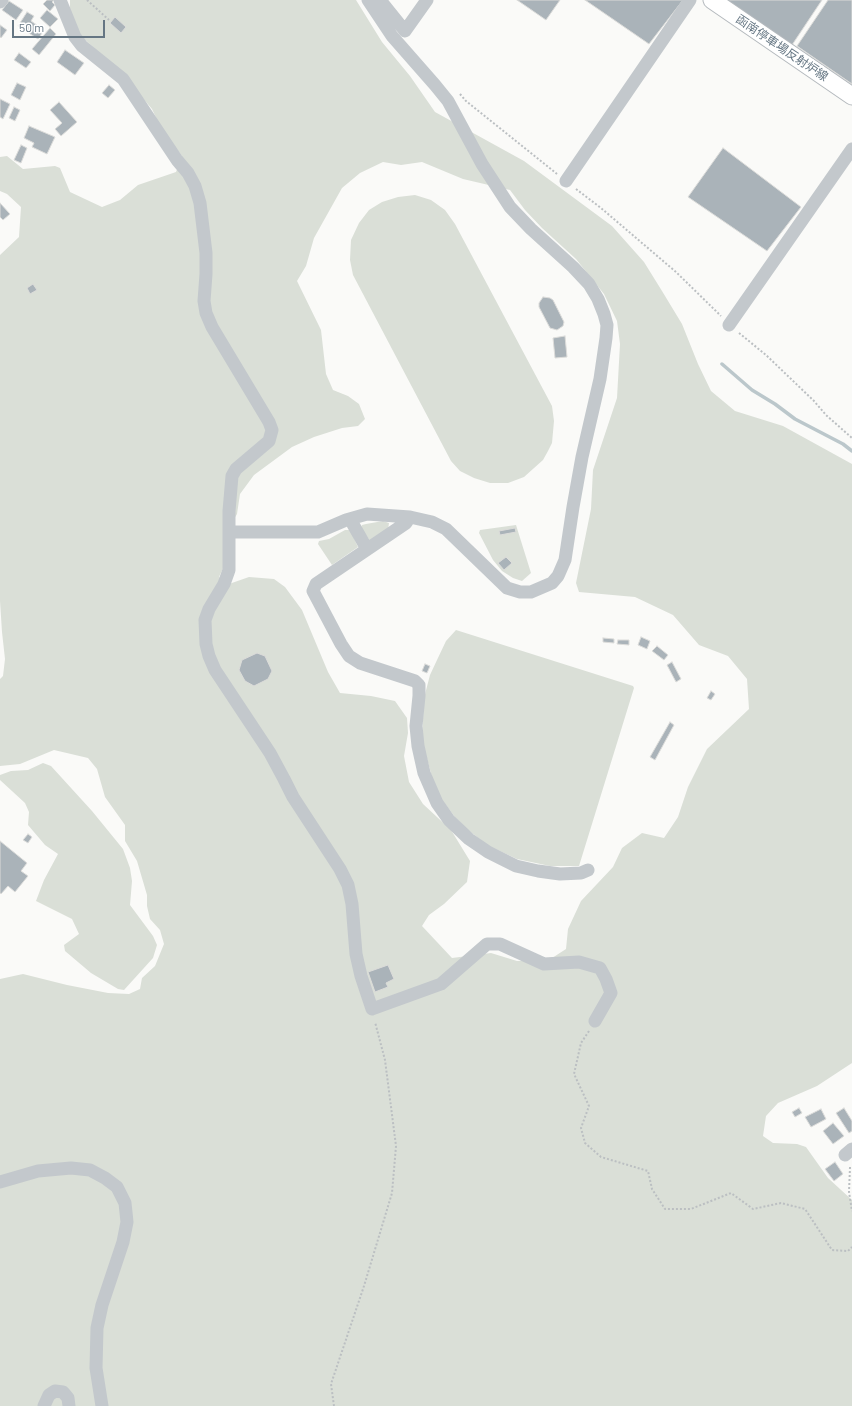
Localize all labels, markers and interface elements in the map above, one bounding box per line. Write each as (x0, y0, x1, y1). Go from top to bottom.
scale bar (14, 12, 107, 38)
street label: 函南停車場反射炉線 (733, 12, 831, 84)
text: 50 m (19, 20, 44, 34)

